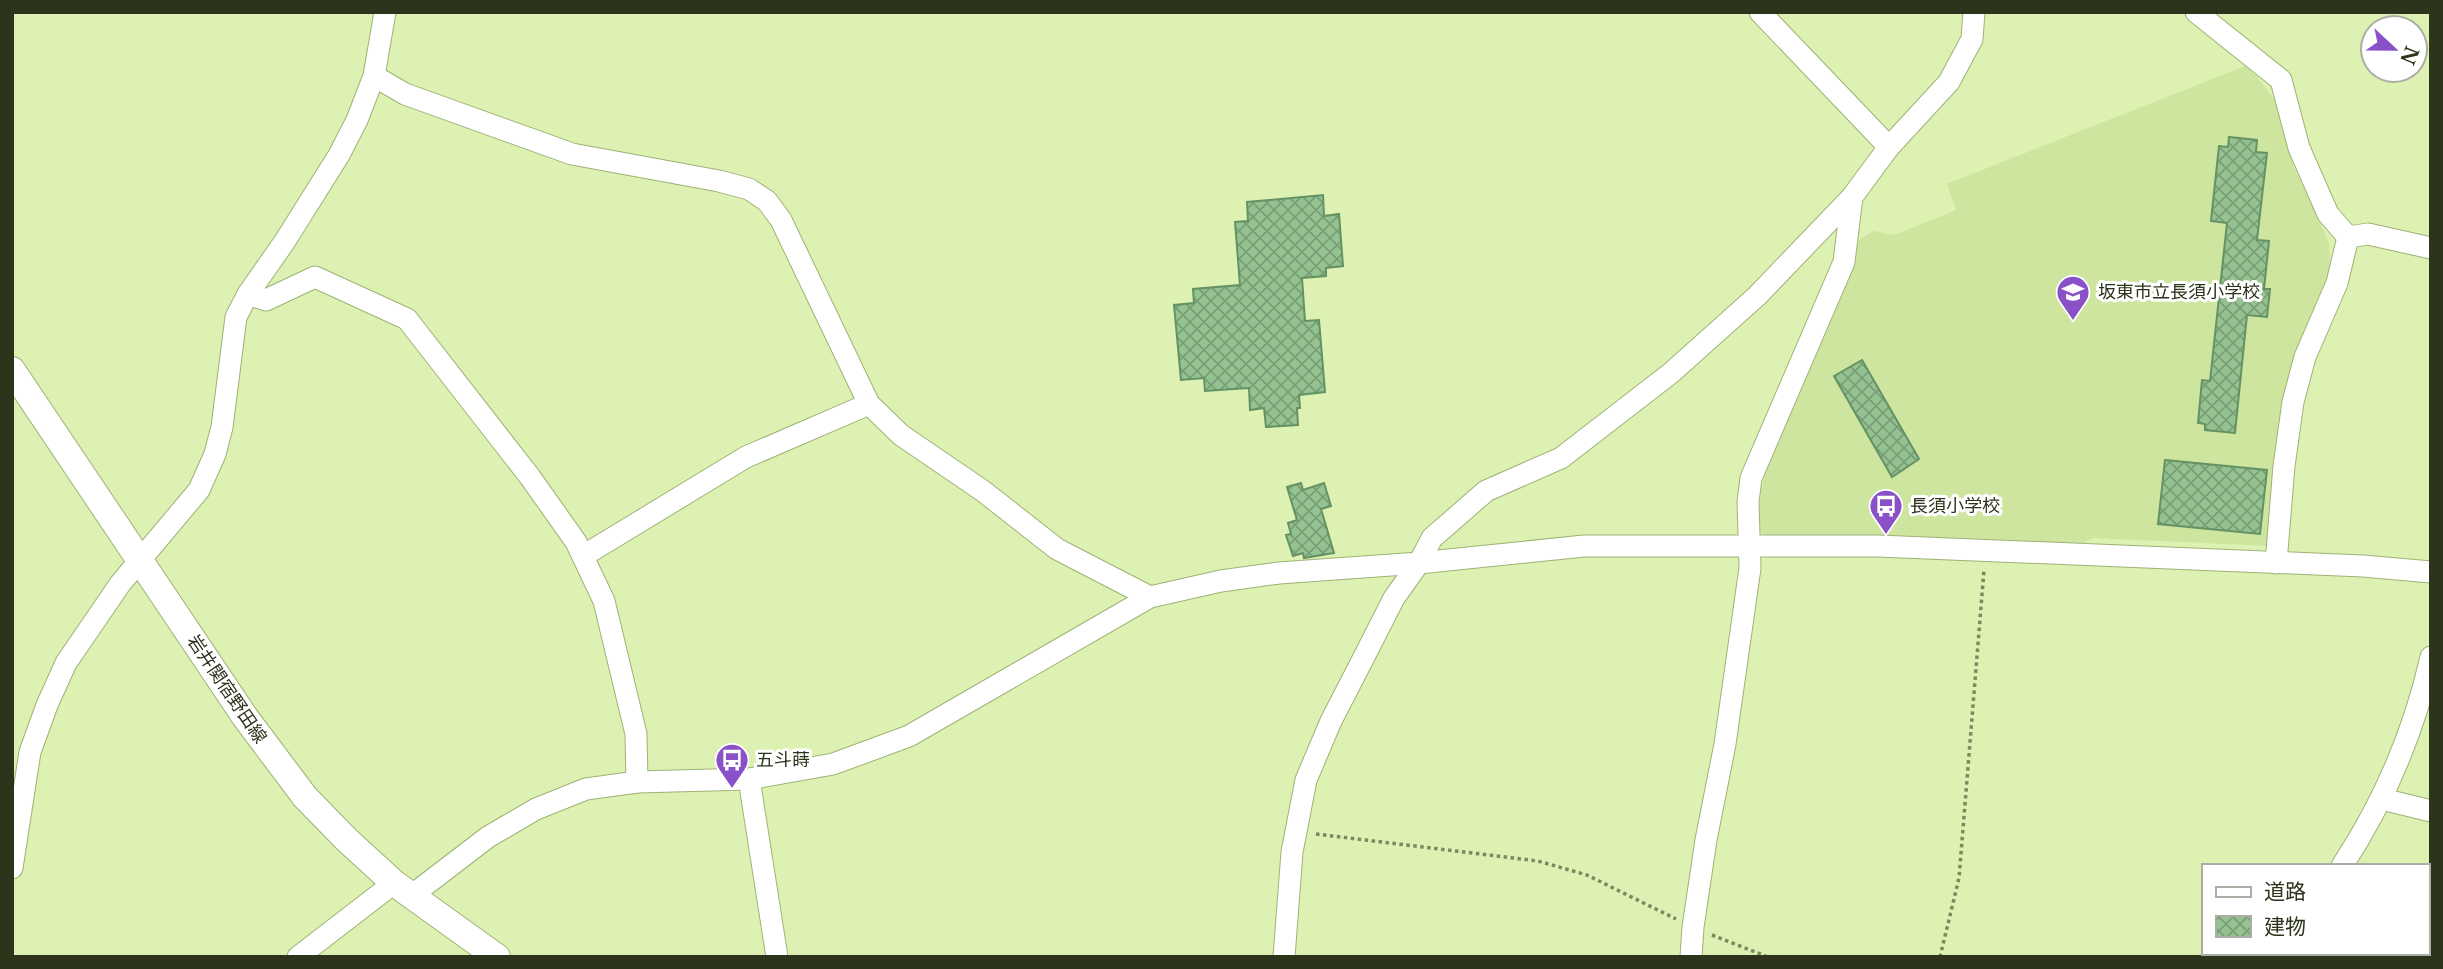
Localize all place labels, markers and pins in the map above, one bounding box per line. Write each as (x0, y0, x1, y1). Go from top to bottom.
school or university icon: 坂東市立長須小学校 (2054, 273, 2092, 322)
place label: 坂東市立長須小学校 (2098, 281, 2260, 303)
bus stop icon: 長須小学校 (1867, 487, 1905, 536)
place label: 長須小学校 (1910, 495, 2000, 517)
bus stop icon: 五斗蒔 (713, 741, 751, 790)
place label: 五斗蒔 (756, 749, 810, 771)

